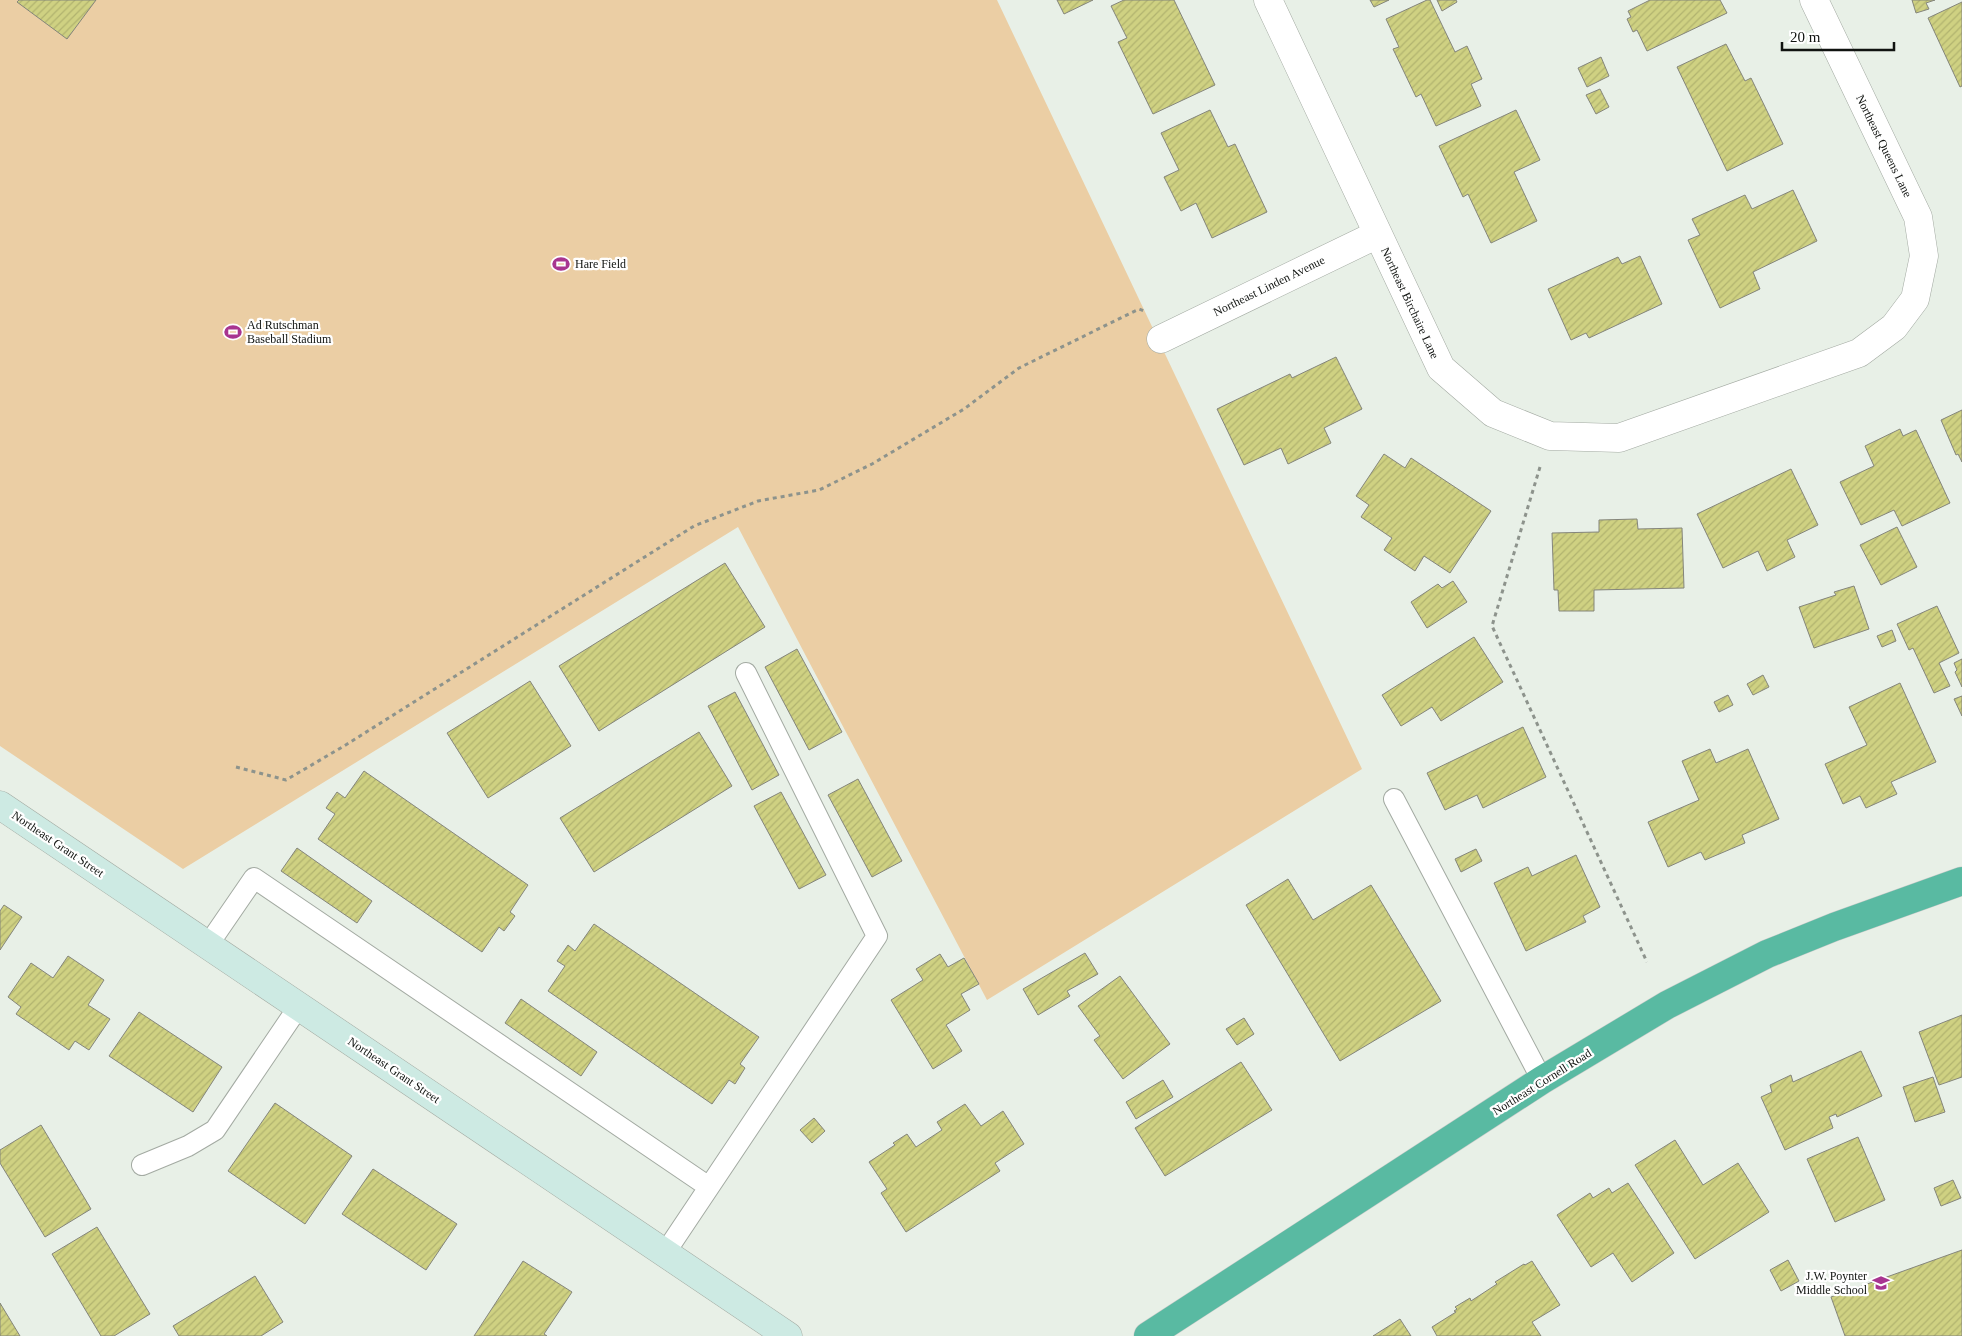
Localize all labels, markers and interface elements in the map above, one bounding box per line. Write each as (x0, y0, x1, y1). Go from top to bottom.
scale bar (1782, 20, 1894, 52)
text: 20 m (1790, 29, 1821, 45)
street label: Northeast Queens Lane (1853, 92, 1915, 200)
street label: Northeast Birchaire Lane (1378, 245, 1442, 361)
street label: Northeast Linden Avenue (1211, 253, 1327, 319)
sports icon: Hare Field (551, 254, 571, 274)
place label: Hare Field (575, 257, 626, 271)
place label: Ad Rutschman Baseball Stadium (247, 318, 332, 346)
sports icon: Ad Rutschman Baseball Stadium (223, 322, 243, 342)
street label: Northeast Grant Street (9, 808, 107, 880)
street label: Northeast Grant Street (345, 1034, 443, 1106)
street label: Northeast Cornell Road (1490, 1046, 1594, 1118)
place label: J.W. Poynter Middle School (1796, 1269, 1868, 1297)
school or university icon: J.W. Poynter Middle School (1871, 1273, 1891, 1293)

